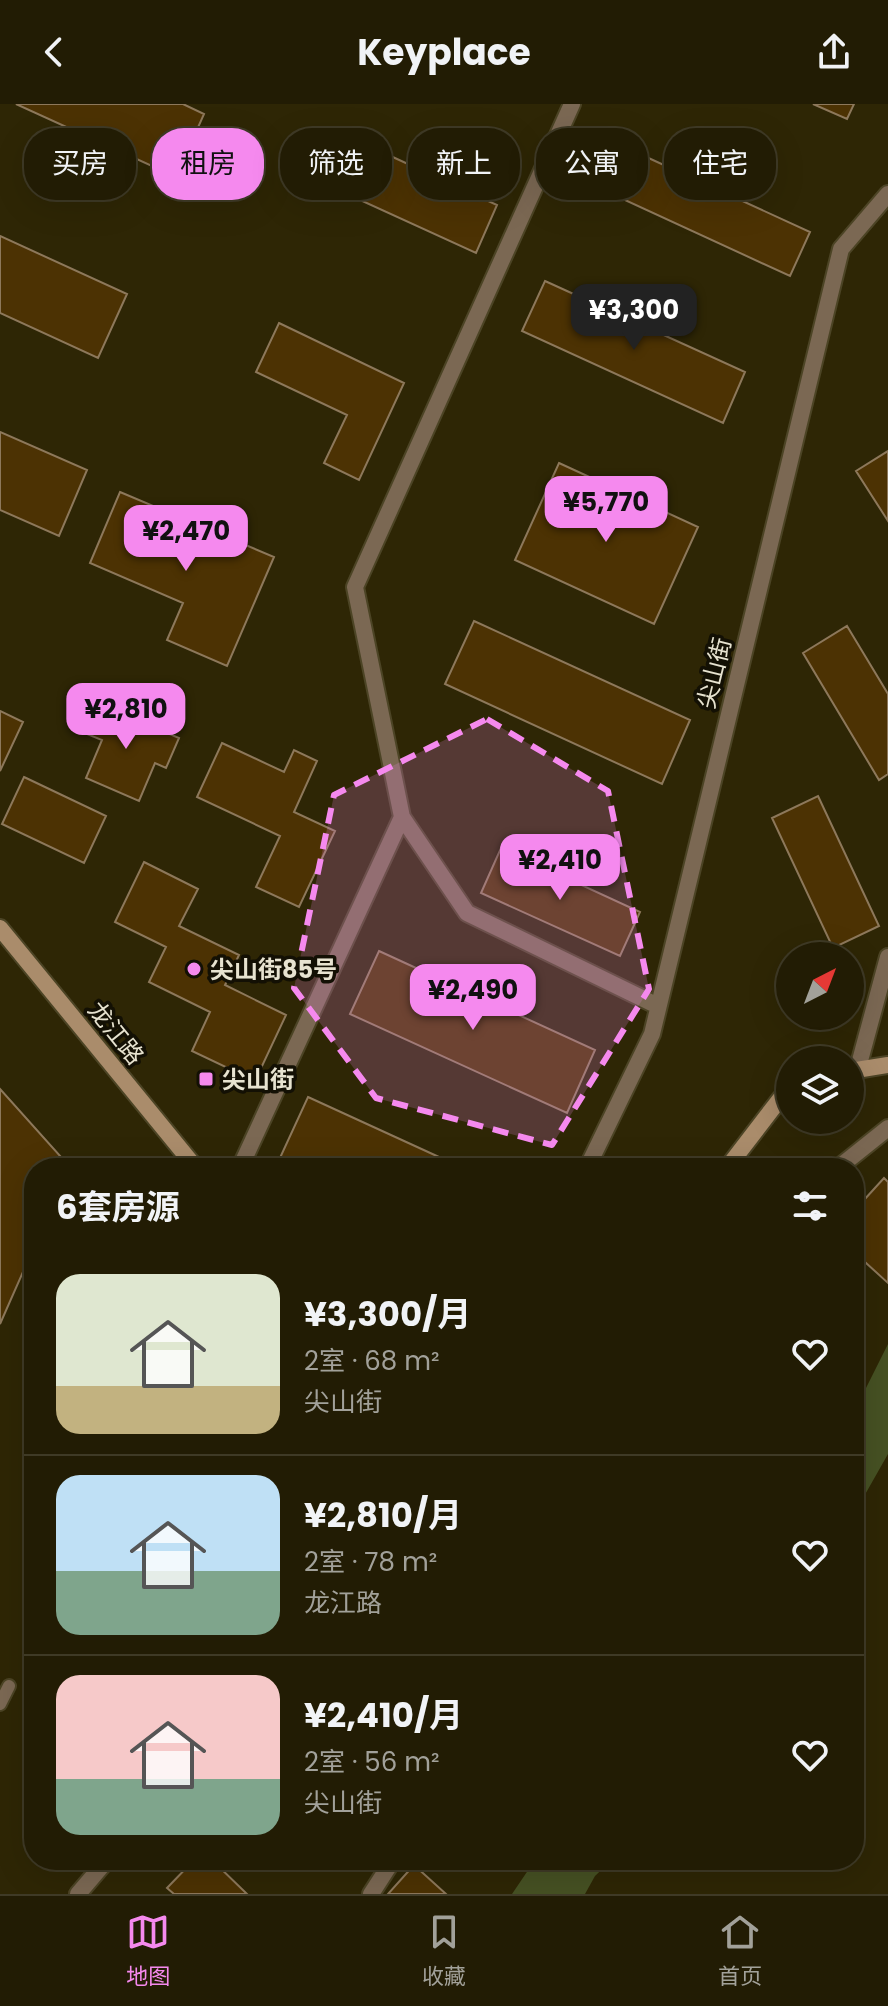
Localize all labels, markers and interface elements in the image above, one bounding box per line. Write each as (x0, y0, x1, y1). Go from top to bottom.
text: Keyplace (357, 27, 531, 78)
icon: back (32, 30, 76, 74)
icon: share (812, 30, 856, 74)
chip: 买房 (24, 128, 136, 200)
chip: 租房 (152, 128, 264, 200)
chip: 筛选 (280, 128, 392, 200)
chip: 新上 (408, 128, 520, 200)
chip: 公寓 (536, 128, 648, 200)
chip: 住宅 (664, 128, 776, 200)
pin: ¥3,300 (569, 284, 699, 352)
text: ¥3,300 (589, 292, 679, 328)
pin: ¥5,770 (541, 476, 671, 544)
text: ¥5,770 (563, 484, 649, 520)
pin: ¥2,470 (121, 505, 251, 573)
text: ¥2,470 (142, 513, 230, 549)
street label: 尖山街 (689, 634, 739, 712)
pin: ¥2,810 (61, 683, 191, 751)
text: ¥2,810 (84, 691, 168, 727)
pin: ¥2,410 (495, 834, 625, 902)
text: ¥2,410 (518, 842, 602, 878)
north arrow (776, 942, 864, 1030)
map controls (776, 942, 864, 1134)
place label: 尖山街85号 (210, 953, 337, 986)
marker: 尖山街85号 (185, 960, 203, 978)
pin: ¥2,490 (408, 964, 538, 1032)
text: ¥2,490 (428, 972, 518, 1008)
street label: 龙江路 (81, 995, 151, 1071)
button: layers (776, 1046, 864, 1134)
place label: 尖山街 (222, 1063, 294, 1096)
marker: 尖山街 (197, 1070, 215, 1088)
text: 6套房源 (56, 1183, 180, 1231)
icon: filters (788, 1184, 832, 1228)
text: ¥3,300/月 (304, 1290, 471, 1338)
icon: home (120, 1306, 216, 1402)
icon: heart (788, 1332, 832, 1376)
text: 2室 · 68 m² (304, 1343, 440, 1379)
text: 尖山街 (304, 1384, 382, 1420)
text: ¥2,810/月 (304, 1491, 462, 1539)
icon: home (120, 1507, 216, 1603)
icon: heart (788, 1533, 832, 1577)
text: 2室 · 78 m² (304, 1544, 437, 1580)
text: 龙江路 (304, 1585, 382, 1621)
text: ¥2,410/月 (304, 1691, 463, 1739)
icon: home (120, 1707, 216, 1803)
icon: heart (788, 1733, 832, 1777)
text: 2室 · 56 m² (304, 1744, 440, 1780)
text: 尖山街 (304, 1785, 382, 1821)
tab: 地图 (126, 1910, 170, 1993)
tab: 收藏 (422, 1910, 466, 1993)
tab: 首页 (718, 1910, 762, 1993)

